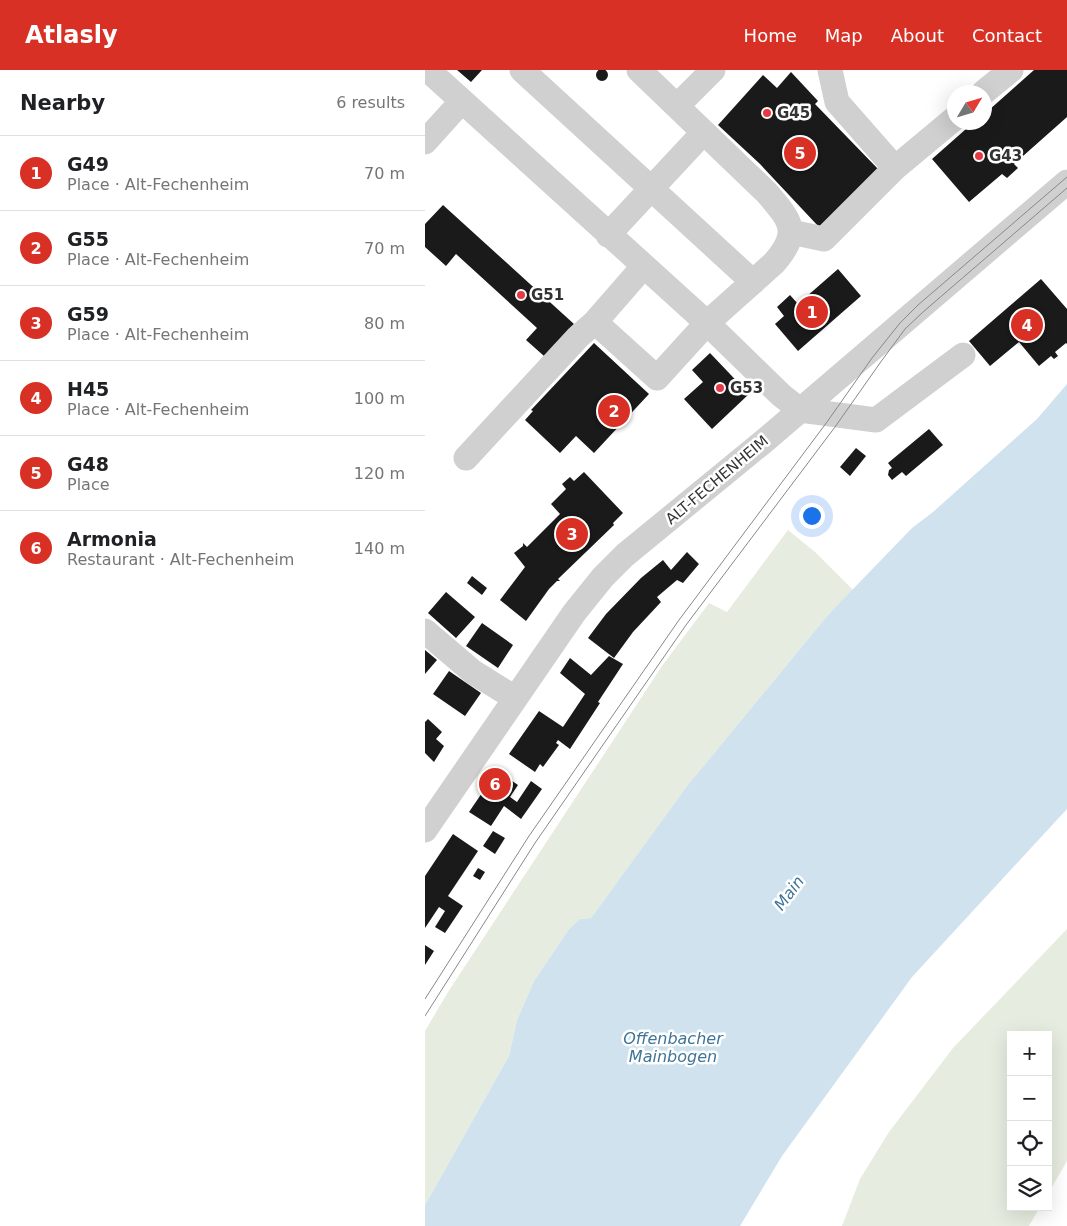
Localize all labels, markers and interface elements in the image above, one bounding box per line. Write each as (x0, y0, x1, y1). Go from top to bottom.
text: Atlasly (25, 21, 118, 49)
text: Home (744, 25, 797, 46)
text: Map (825, 25, 863, 46)
text: About (891, 25, 944, 46)
text: Contact (972, 25, 1042, 46)
north arrow (947, 85, 992, 130)
text: Nearby (20, 91, 105, 115)
text: 6 results (336, 93, 405, 112)
place label: G45 (777, 104, 810, 122)
marker: G45 (761, 107, 773, 119)
pin: 5 (784, 134, 816, 172)
place label: G43 (989, 147, 1022, 165)
marker: G43 (973, 150, 985, 162)
text: G49 (67, 153, 109, 175)
text: 1 (30, 164, 42, 183)
text: 70 m (364, 164, 405, 183)
text: Place · Alt-Fechenheim (67, 175, 249, 194)
text: G55 (67, 228, 109, 250)
text: 2 (30, 239, 42, 258)
text: 70 m (364, 239, 405, 258)
text: Place · Alt-Fechenheim (67, 250, 249, 269)
place label: G51 (531, 286, 564, 304)
marker: G51 (515, 289, 527, 301)
pin: 1 (796, 293, 828, 331)
text: G59 (67, 303, 109, 325)
pin: 4 (1011, 306, 1043, 344)
text: 3 (30, 314, 42, 333)
text: 80 m (364, 314, 405, 333)
text: Place · Alt-Fechenheim (67, 325, 249, 344)
text: H45 (67, 378, 109, 400)
place label: G53 (730, 379, 763, 397)
marker: G53 (714, 382, 726, 394)
text: 4 (30, 389, 42, 408)
text: 100 m (354, 389, 405, 408)
pin: 2 (598, 392, 630, 430)
text: Place · Alt-Fechenheim (67, 400, 249, 419)
street label: ALT-FECHENHEIM (662, 432, 772, 528)
text: G48 (67, 453, 109, 475)
text: 5 (30, 464, 42, 483)
text: 120 m (354, 464, 405, 483)
text: Place (67, 475, 110, 494)
your location (799, 503, 825, 529)
pin: 3 (556, 515, 588, 553)
text: Armonia (67, 528, 157, 550)
text: 6 (30, 539, 42, 558)
text: 140 m (354, 539, 405, 558)
text: Restaurant · Alt-Fechenheim (67, 550, 294, 569)
pin: 6 (479, 765, 511, 803)
water label: Main (770, 872, 808, 914)
water label: Offenbacher Mainbogen (623, 1029, 724, 1066)
map controls (1007, 1031, 1052, 1211)
button: + (1007, 1031, 1052, 1076)
button: − (1007, 1076, 1052, 1121)
button: locate (1007, 1121, 1052, 1166)
button: layers (1007, 1166, 1052, 1211)

